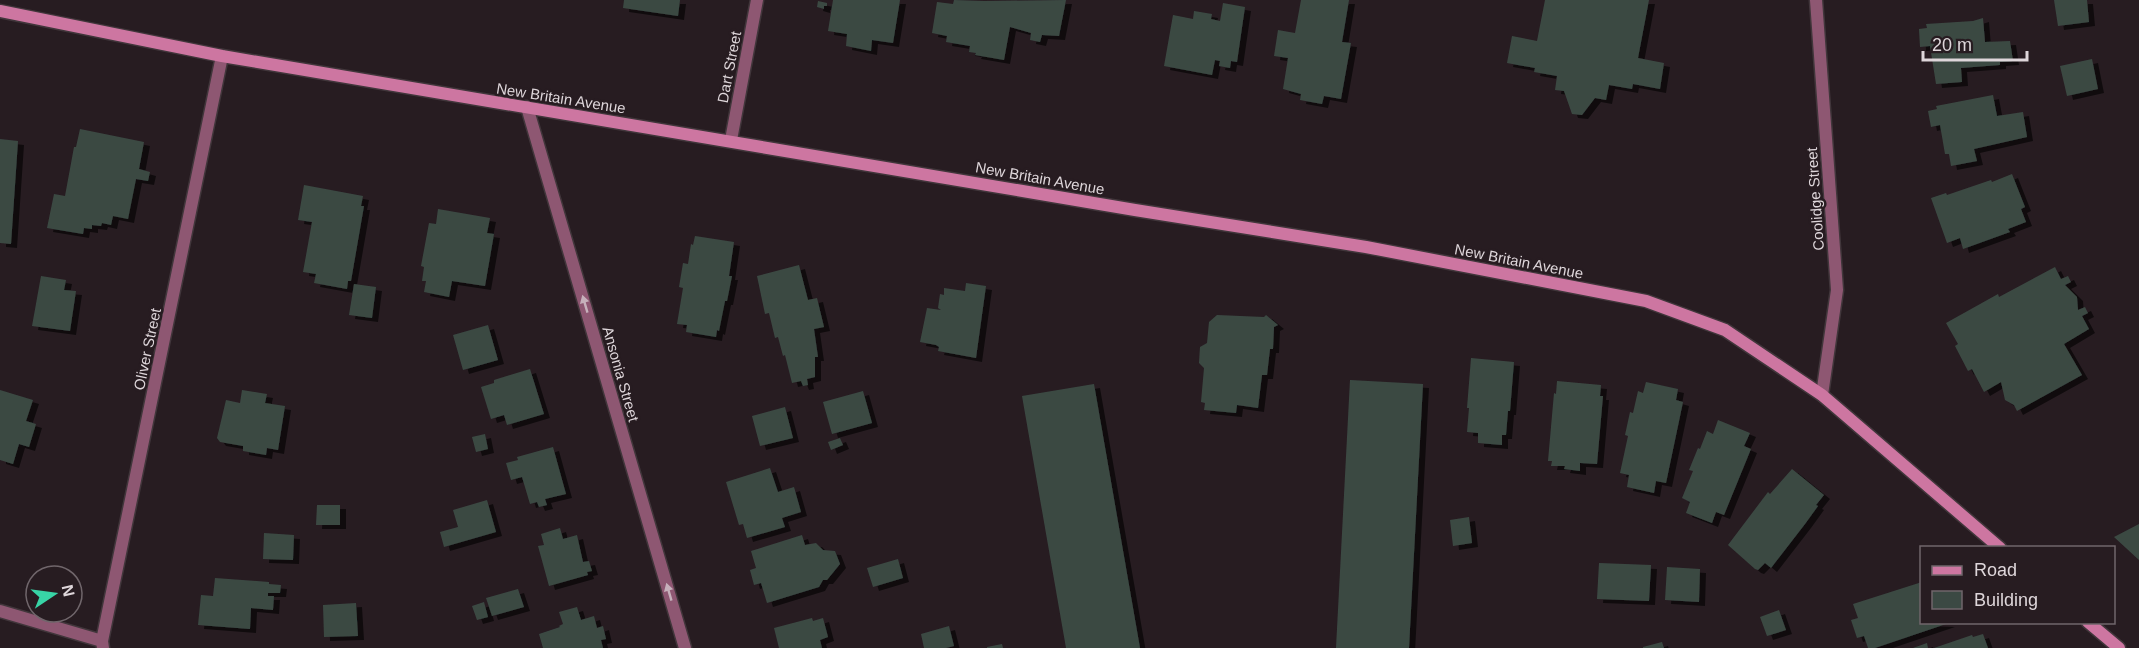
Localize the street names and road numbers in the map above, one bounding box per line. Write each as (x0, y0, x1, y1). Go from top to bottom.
street label: Dart Street (714, 29, 744, 104)
street label: New Britain Avenue (495, 79, 627, 117)
street label: Coolidge Street (1803, 146, 1827, 251)
street label: New Britain Avenue (974, 158, 1106, 198)
street label: New Britain Avenue (1453, 240, 1585, 282)
street label: Oliver Street (130, 306, 164, 392)
street label: Ansonia Street (599, 324, 643, 424)

